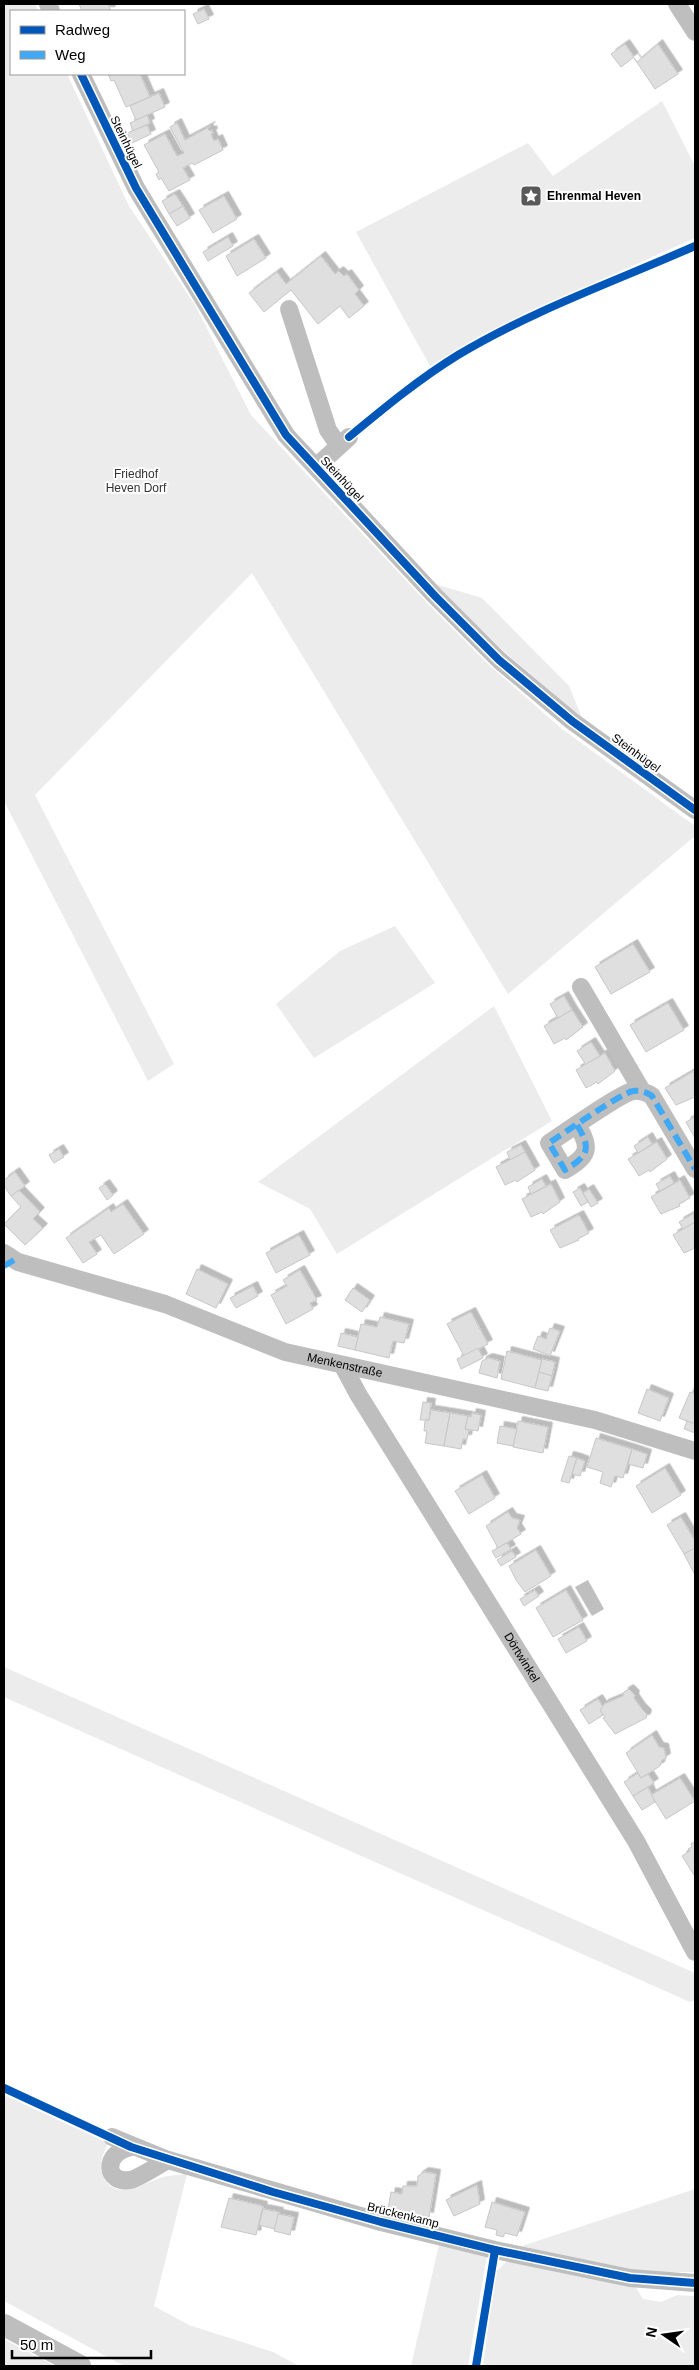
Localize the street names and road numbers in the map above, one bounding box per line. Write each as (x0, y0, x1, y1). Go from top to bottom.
street label: Steinhügel (107, 113, 145, 171)
street label: Steinhügel (318, 453, 366, 505)
street label: Steinhügel (609, 731, 663, 775)
street label: Menkenstraße (306, 1350, 384, 1380)
street label: Dörtwinkel (501, 1630, 543, 1685)
street label: Brückenkamp (366, 2199, 441, 2231)

